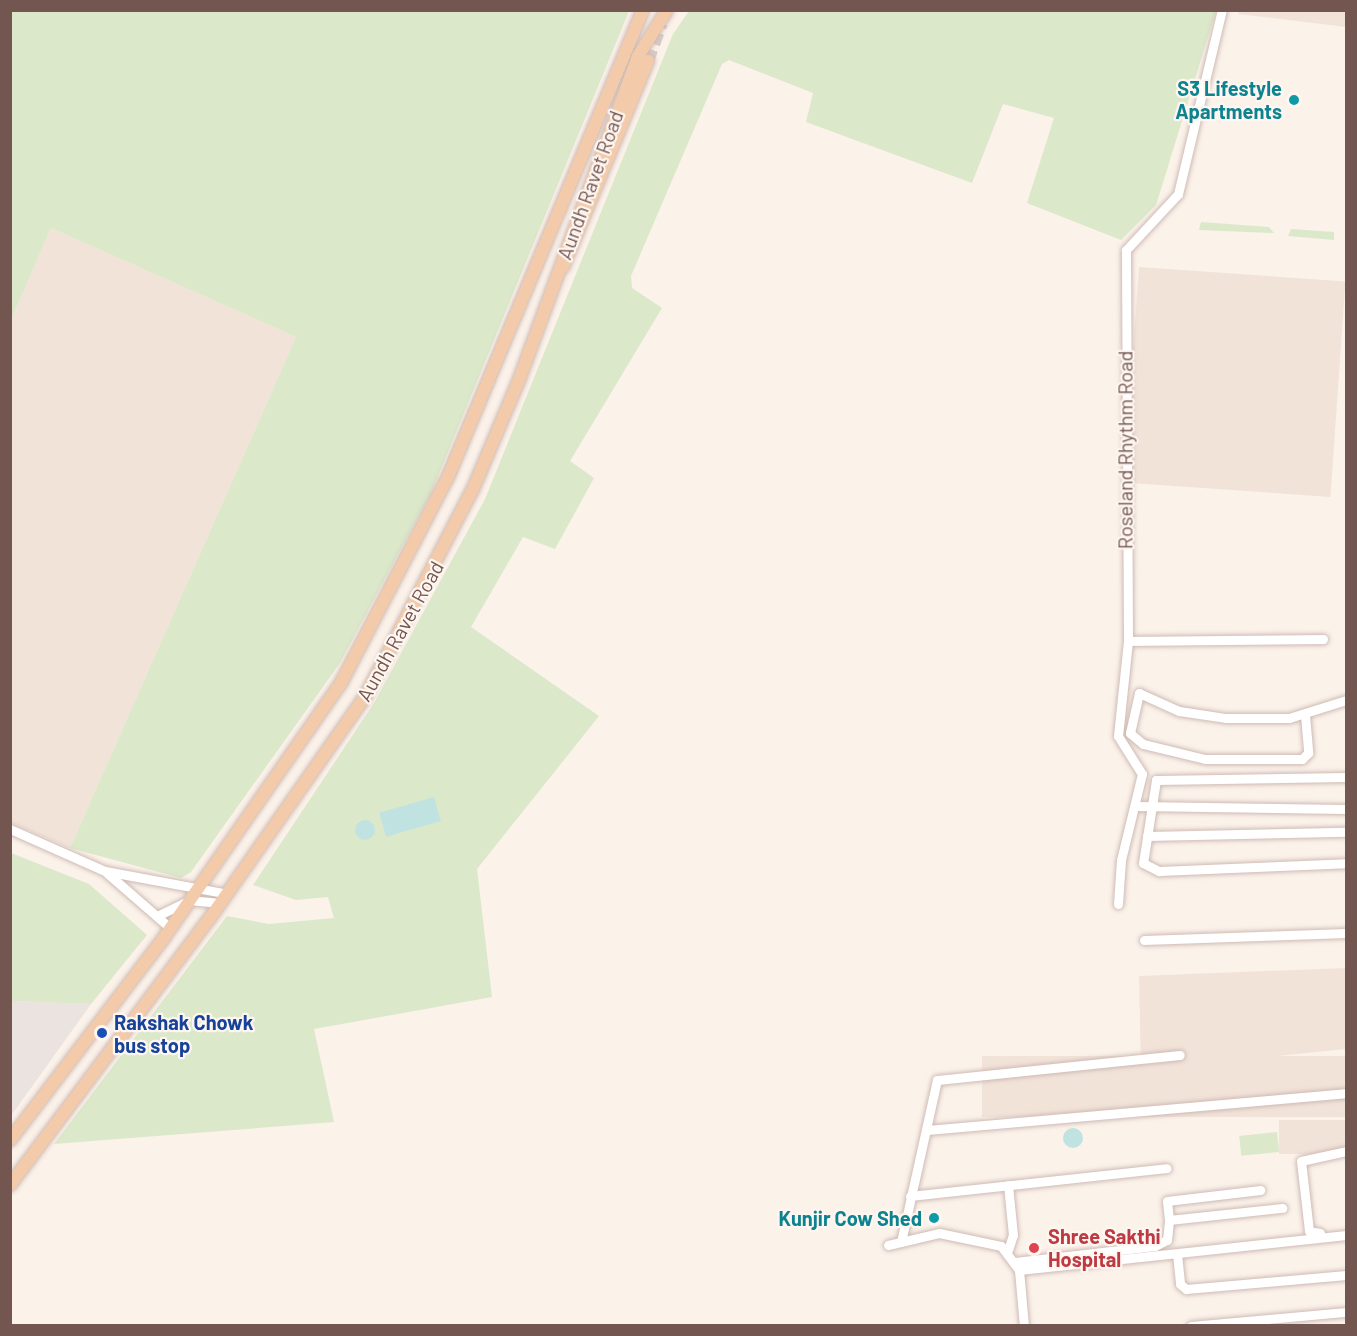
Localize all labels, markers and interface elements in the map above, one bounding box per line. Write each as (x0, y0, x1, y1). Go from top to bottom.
place label: S3 Lifestyle Apartments (1175, 77, 1282, 124)
marker: S3 Lifestyle Apartments (1287, 93, 1301, 107)
street label: Aundh Ravet Road (552, 107, 628, 263)
street label: Roseland Rhythm Road (1113, 351, 1137, 549)
street label: Aundh Ravet Road (352, 557, 448, 705)
place label: Rakshak Chowk bus stop (114, 1010, 253, 1057)
marker: Rakshak Chowk bus stop (95, 1026, 109, 1040)
place label: Kunjir Cow Shed (778, 1206, 922, 1230)
marker: Kunjir Cow Shed (927, 1211, 941, 1225)
place label: Shree Sakthi Hospital (1048, 1224, 1161, 1271)
marker: Shree Sakthi Hospital (1025, 1239, 1043, 1257)

